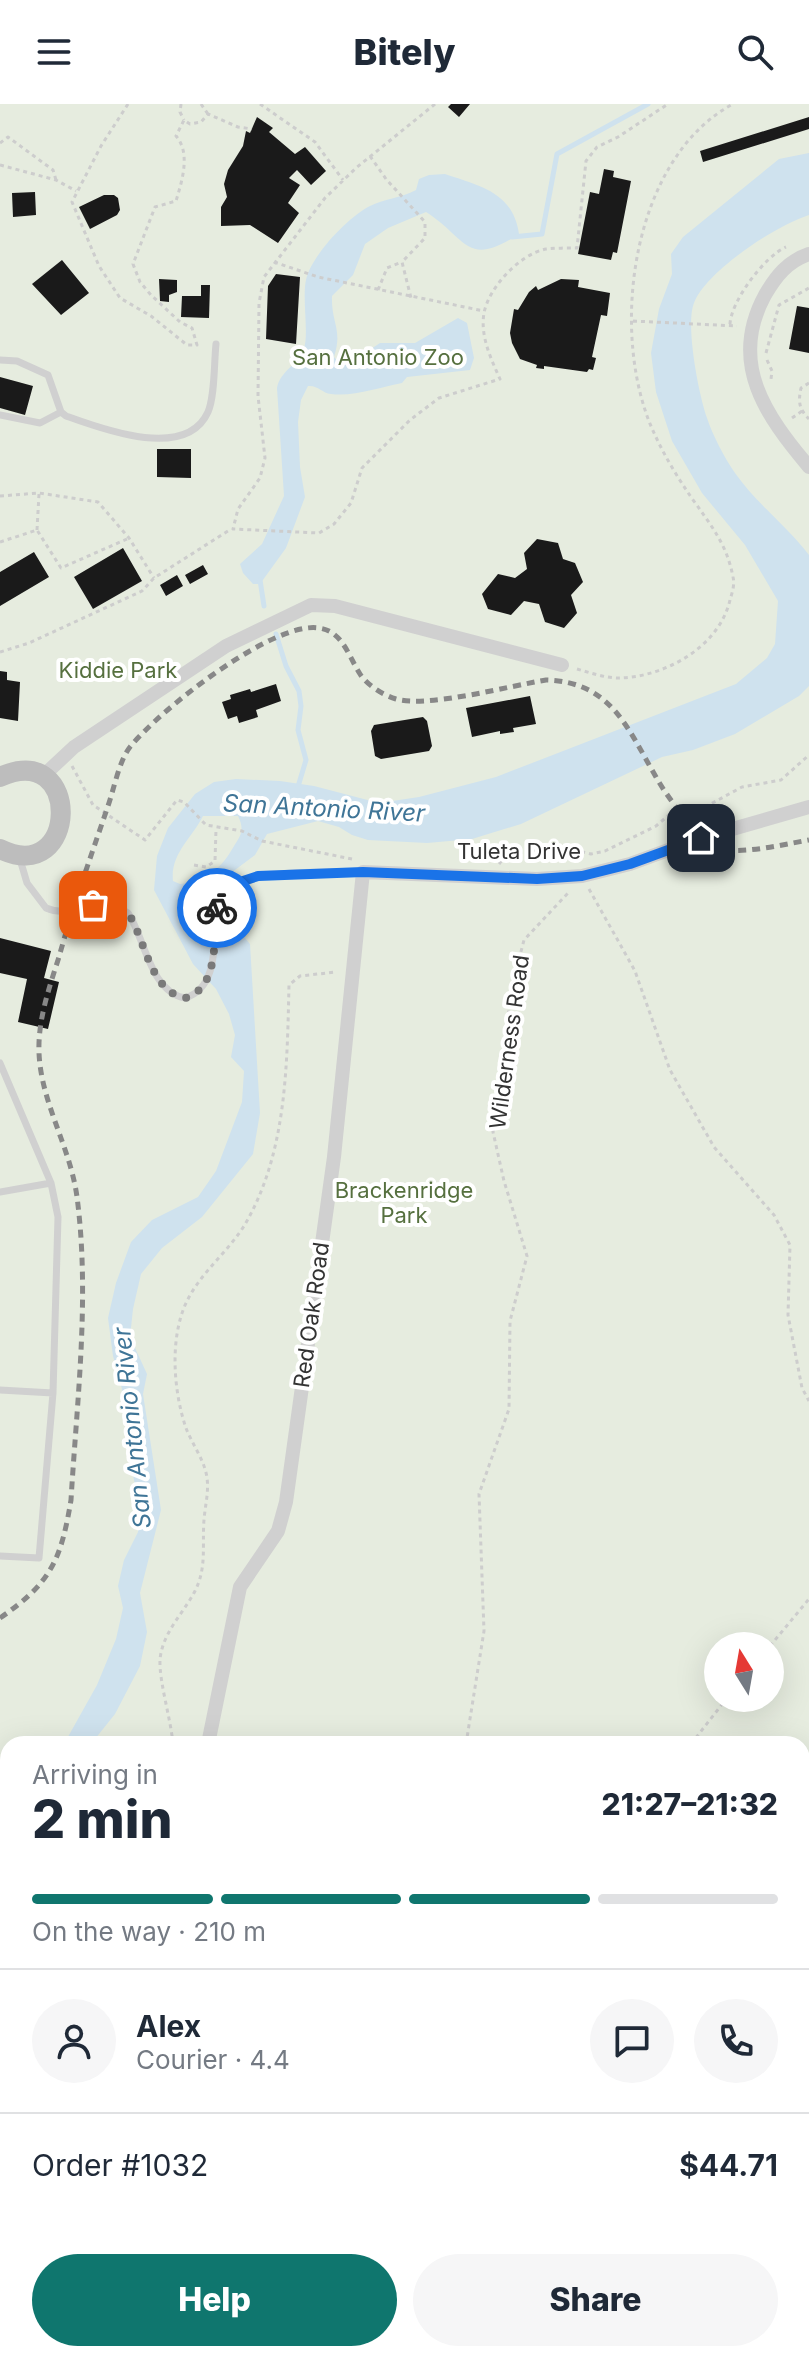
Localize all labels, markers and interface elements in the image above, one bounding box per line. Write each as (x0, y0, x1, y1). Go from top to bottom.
icon: menu (32, 30, 76, 74)
text: Bitely (353, 30, 456, 74)
icon: search (733, 30, 777, 74)
park label: San Antonio Zoo (292, 344, 464, 370)
park label: Kiddie Park (59, 657, 177, 683)
water label: San Antonio River (222, 788, 427, 828)
pin (667, 804, 735, 872)
icon: home (679, 816, 723, 860)
street label: Tuleta Drive (457, 838, 581, 864)
courier (177, 868, 257, 948)
pin (59, 871, 127, 939)
icon: bag (71, 883, 115, 927)
icon: bike (195, 886, 239, 930)
street label: Wilderness Road (484, 953, 534, 1131)
park label: Brackenridge Park (335, 1177, 473, 1228)
street label: Red Oak Road (288, 1240, 334, 1390)
water label: San Antonio River (107, 1325, 157, 1530)
north arrow (704, 1632, 784, 1712)
map controls (704, 1632, 784, 1712)
text: Arriving in (32, 1759, 158, 1790)
text: 21:27–21:32 (602, 1786, 778, 1822)
text: 2 min (32, 1788, 173, 1851)
text: On the way · 210 m (32, 1916, 266, 1947)
button: person (32, 1999, 116, 2083)
button: chat (590, 1999, 674, 2083)
button: phone (694, 1999, 778, 2083)
text: Alex (136, 2008, 201, 2044)
text: Courier · 4.4 (136, 2044, 290, 2075)
text: Order #1032 (32, 2147, 208, 2183)
text: $44.71 (679, 2147, 778, 2183)
button: Help (32, 2254, 397, 2346)
button: Share (413, 2254, 778, 2346)

